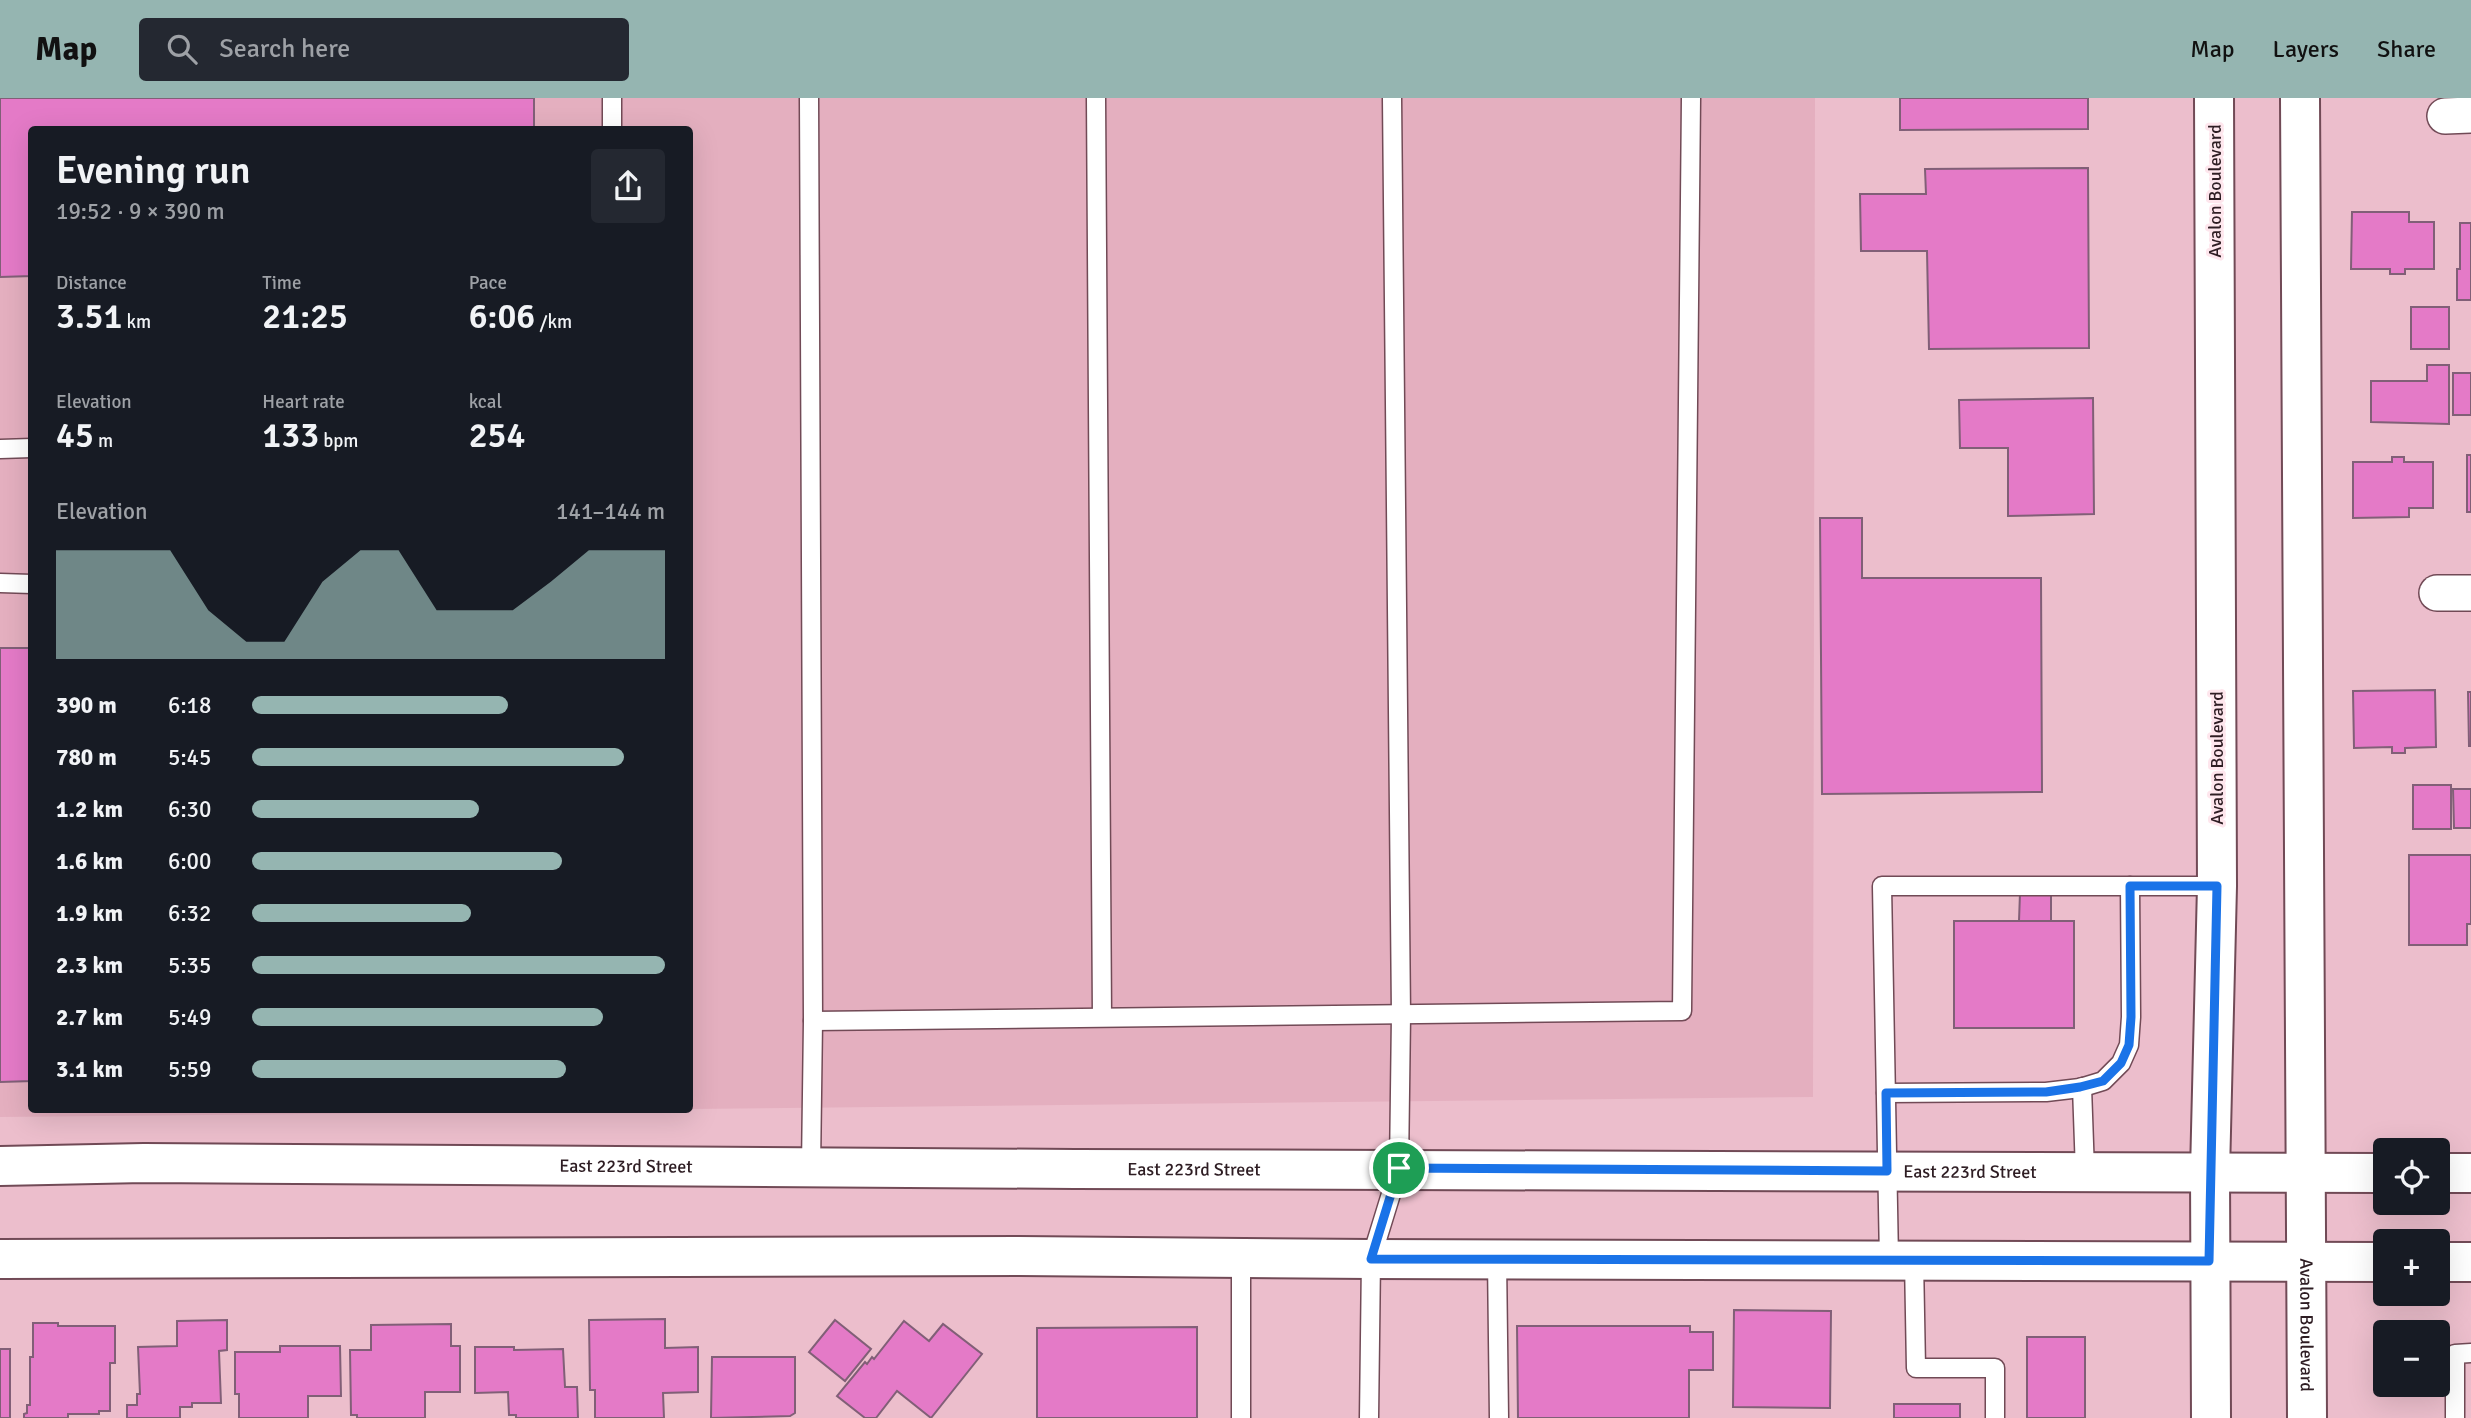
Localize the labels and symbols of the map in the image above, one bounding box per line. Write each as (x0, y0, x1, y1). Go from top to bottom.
street label: Avalon Boulevard (2204, 124, 2226, 258)
street label: Avalon Boulevard (2206, 691, 2228, 825)
pin (1369, 1138, 1429, 1198)
street label: East 223rd Street (559, 1155, 693, 1178)
street label: East 223rd Street (1127, 1158, 1261, 1181)
street label: East 223rd Street (1903, 1161, 2037, 1183)
street label: Avalon Boulevard (2295, 1258, 2318, 1392)

